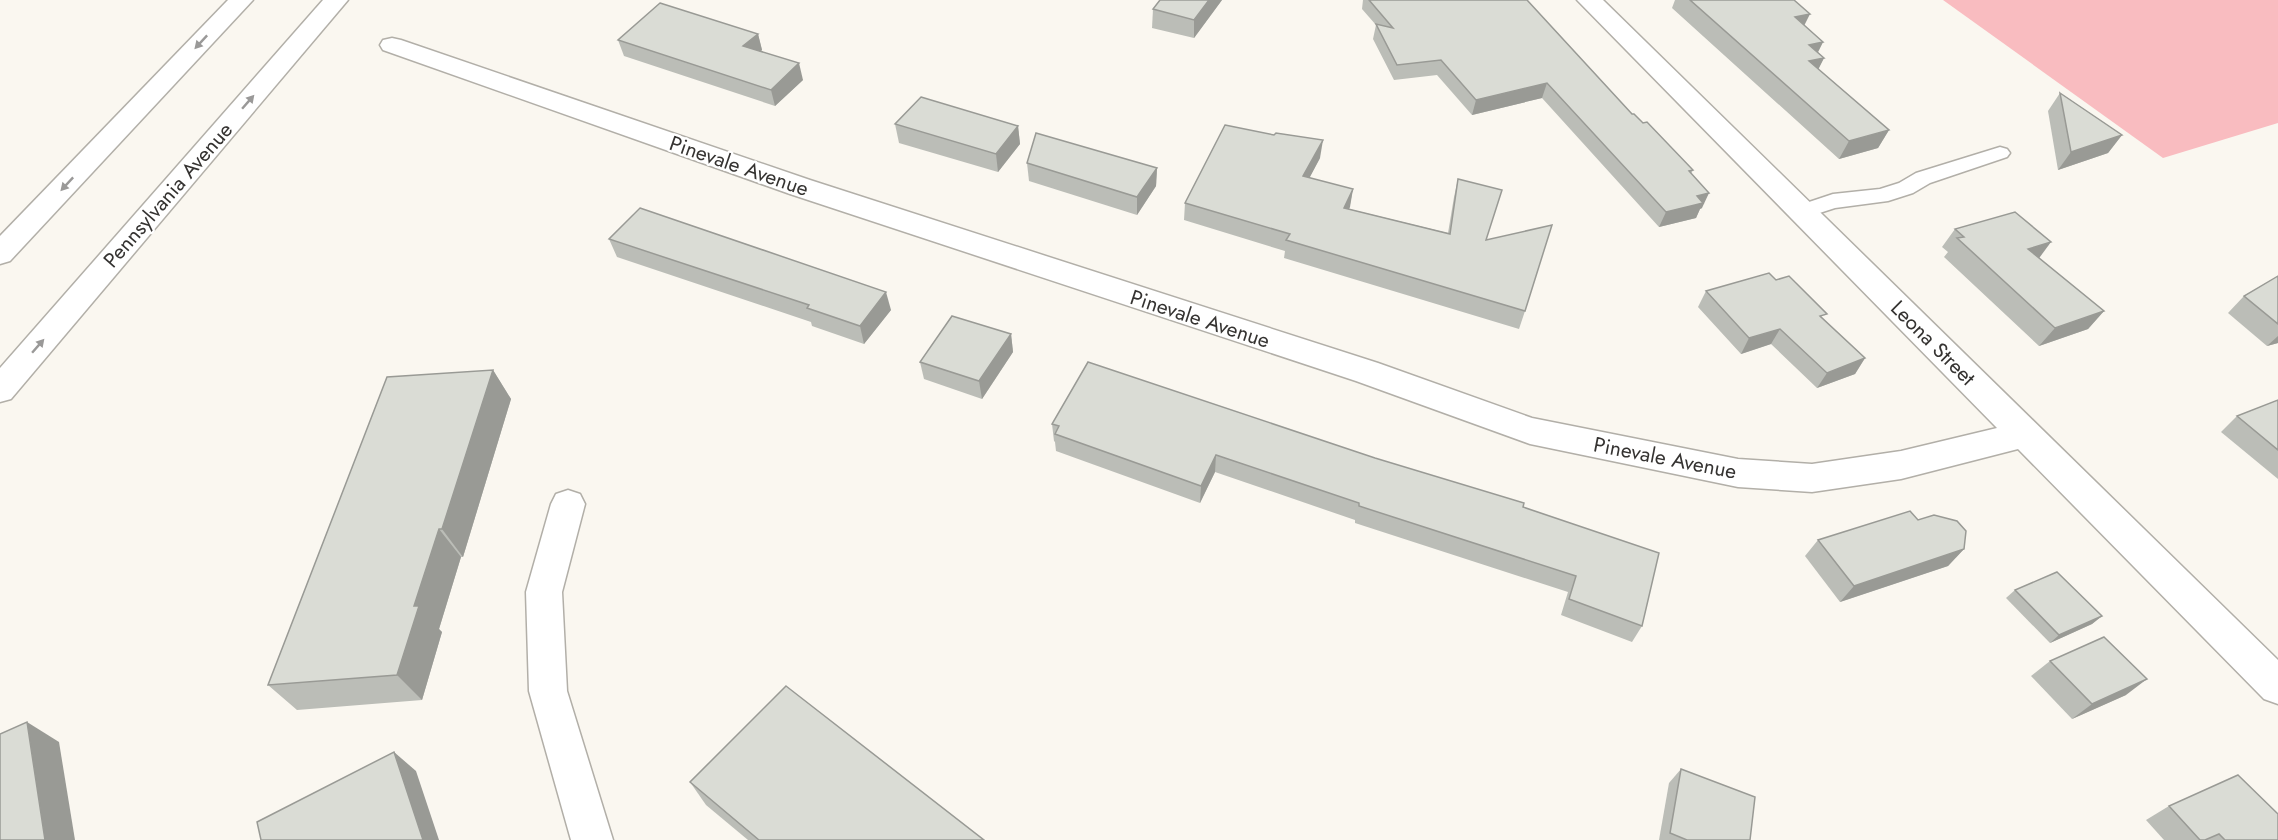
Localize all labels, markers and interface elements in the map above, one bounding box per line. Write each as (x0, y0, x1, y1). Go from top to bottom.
one-way arrow (194, 35, 208, 50)
one-way arrow (241, 95, 255, 110)
street label: Pennsylvania Avenue (96, 116, 240, 274)
street label: Pinevale Avenue (665, 128, 813, 204)
one-way arrow (60, 177, 74, 191)
street label: Pinevale Avenue (1126, 282, 1274, 356)
street label: Leona Street (1884, 294, 1982, 392)
one-way arrow (31, 339, 44, 354)
street label: Pinevale Avenue (1591, 429, 1739, 487)

